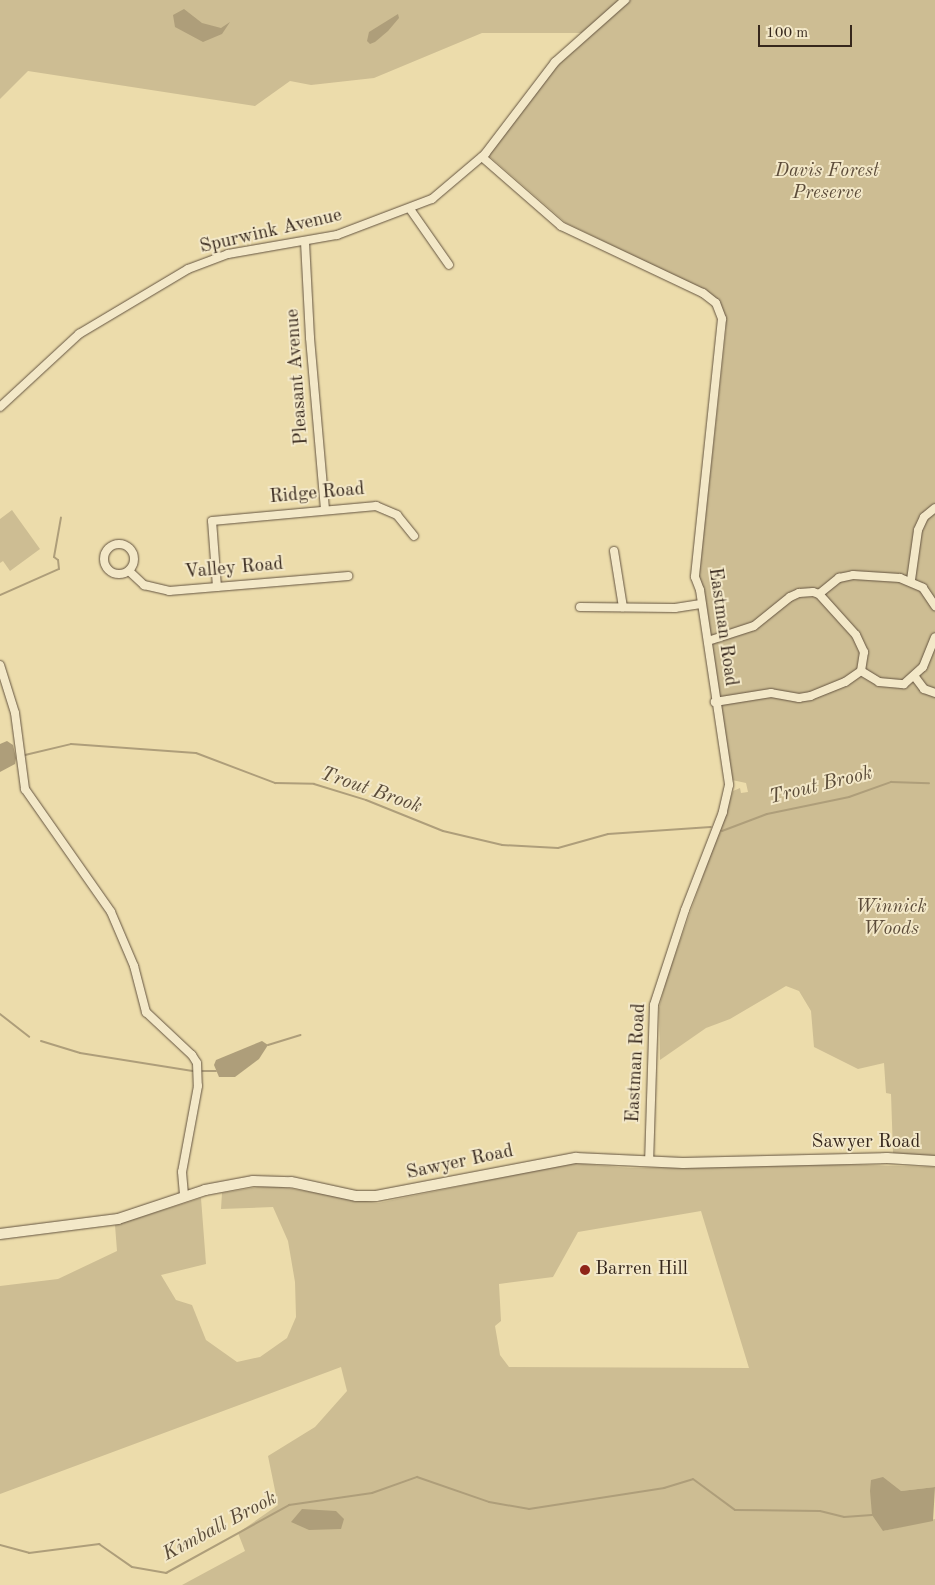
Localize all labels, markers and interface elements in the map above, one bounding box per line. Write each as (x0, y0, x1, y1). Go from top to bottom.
scale bar (760, 15, 854, 47)
text: 100 m (766, 26, 808, 41)
park label: Davis Forest Preserve (775, 161, 879, 205)
street label: Spurwink Avenue (198, 205, 344, 259)
street label: Pleasant Avenue (282, 308, 314, 446)
street label: Ridge Road (269, 478, 365, 510)
street label: Valley Road (184, 553, 284, 585)
street label: Eastman Road (702, 566, 742, 688)
water label: Trout Brook (317, 762, 425, 820)
water label: Trout Brook (767, 762, 875, 810)
park label: Winnick Woods (855, 897, 927, 941)
street label: Eastman Road (622, 1003, 652, 1123)
street label: Sawyer Road (812, 1132, 920, 1154)
street label: Sawyer Road (404, 1141, 516, 1185)
place label: Barren Hill (595, 1259, 688, 1281)
marker: Barren Hill (579, 1264, 591, 1276)
water label: Kimball Brook (159, 1487, 281, 1567)

